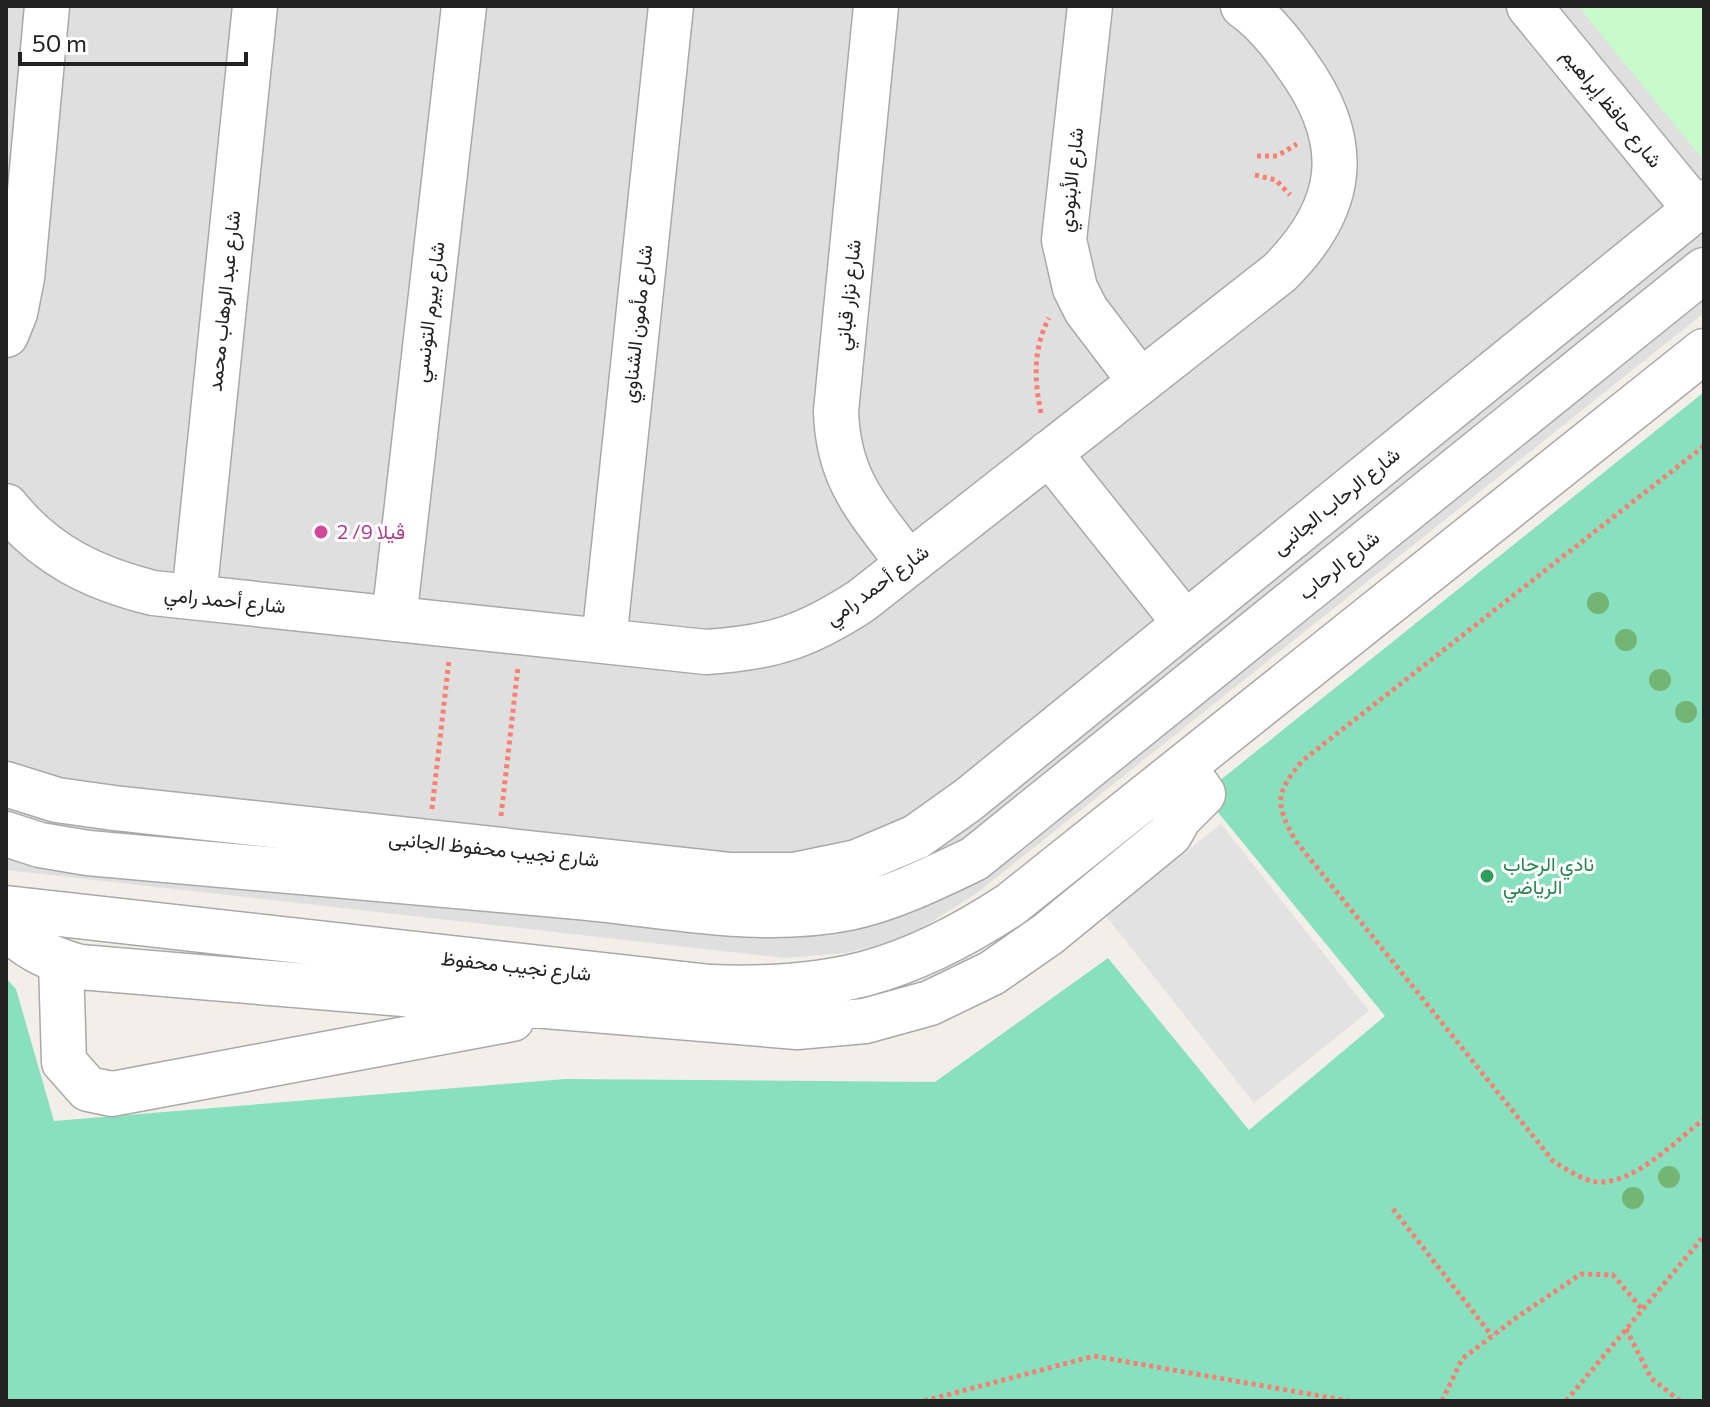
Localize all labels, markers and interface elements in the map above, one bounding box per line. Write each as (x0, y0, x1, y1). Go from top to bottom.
scale bar (20, 16, 246, 66)
text: 50 m (32, 28, 87, 57)
street label: شارع حافظ إبراهيم (1555, 43, 1668, 174)
street label: شارع الأبنودي (1053, 126, 1093, 234)
street label: شارع عبد الوهاب محمد (202, 209, 247, 393)
street label: شارع نزار قباني (829, 238, 871, 352)
street label: شارع بيرم التونسي (407, 240, 455, 384)
street label: شارع مأمون الشناوي (616, 244, 662, 405)
street label: شارع الرحاب الجانبى (1267, 441, 1406, 561)
place label: ڤيلا 9/ 2 (337, 519, 405, 544)
marker: ڤيلا 9/ 2 (312, 523, 330, 541)
street label: شارع الرحاب (1293, 524, 1385, 606)
street label: شارع أحمد رامي (820, 539, 936, 635)
street label: شارع أحمد رامي (162, 581, 287, 623)
street label: شارع نجيب محفوظ الجانبى (387, 825, 601, 874)
place label: نادي الرحاب الرياضي (1503, 851, 1594, 904)
marker: نادي الرحاب الرياضي (1478, 867, 1496, 885)
street label: شارع نجيب محفوظ (439, 945, 592, 988)

